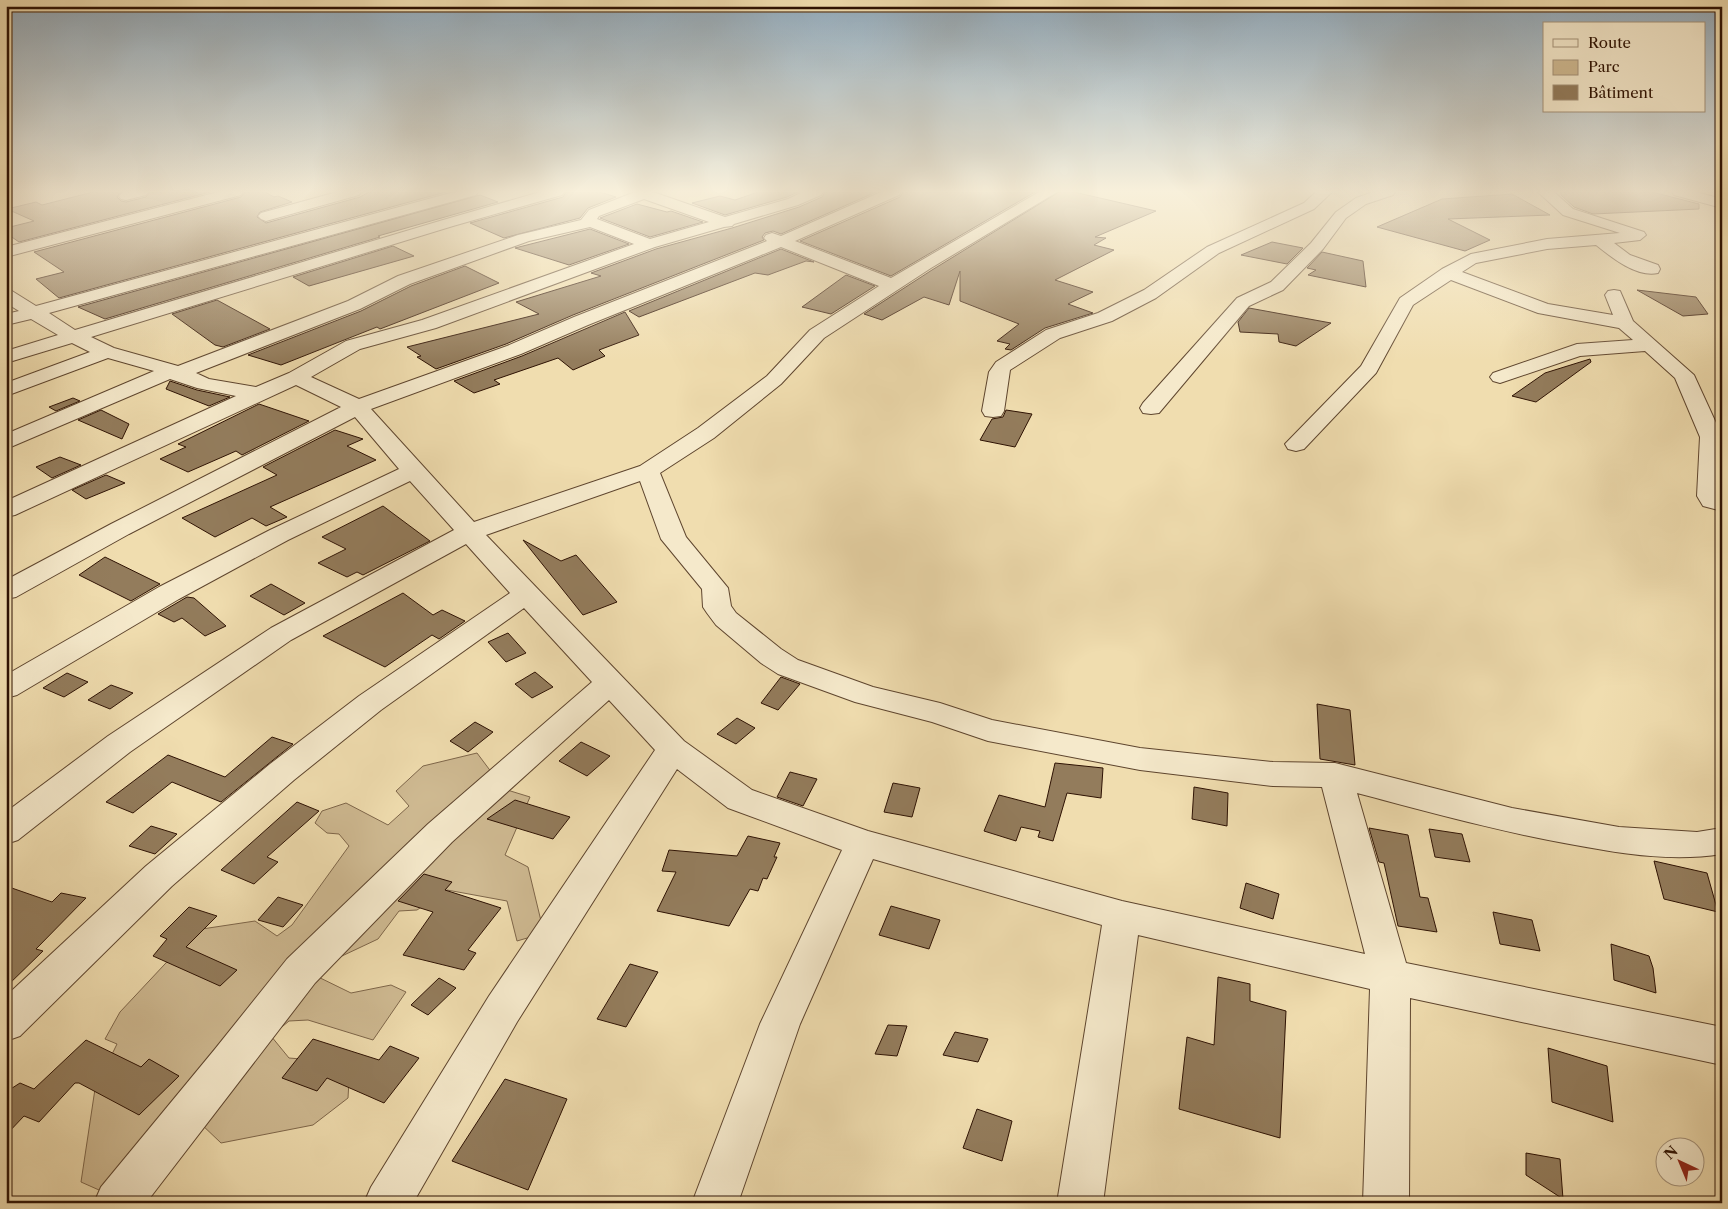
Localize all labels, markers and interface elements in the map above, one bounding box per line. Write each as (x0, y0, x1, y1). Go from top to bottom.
legend (1543, 22, 1706, 112)
text: Route (1588, 33, 1631, 52)
text: Parc (1588, 57, 1620, 76)
text: Bâtiment (1588, 83, 1654, 102)
north arrow (1656, 1136, 1706, 1186)
text: N (1660, 1142, 1682, 1163)

